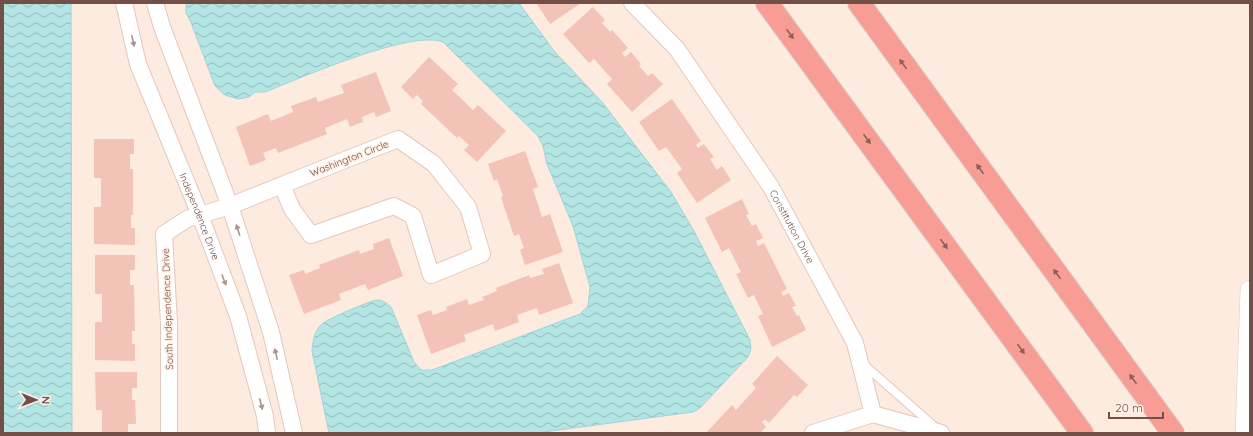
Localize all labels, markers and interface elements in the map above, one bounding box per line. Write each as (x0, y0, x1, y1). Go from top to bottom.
one-way arrow (786, 29, 795, 40)
one-way arrow (130, 35, 136, 47)
one-way arrow (900, 59, 908, 69)
one-way arrow (863, 134, 871, 145)
street label: Washington Circle (308, 137, 391, 179)
one-way arrow (976, 164, 984, 174)
street label: Independence Drive (176, 171, 222, 262)
street label: Constitution Drive (767, 187, 817, 266)
one-way arrow (235, 223, 241, 235)
one-way arrow (940, 239, 948, 250)
street label: South Independence Drive (159, 248, 176, 370)
one-way arrow (1053, 269, 1061, 279)
one-way arrow (222, 274, 228, 286)
one-way arrow (1017, 344, 1025, 355)
one-way arrow (273, 348, 279, 360)
one-way arrow (1130, 374, 1138, 384)
north arrow (16, 380, 56, 420)
scale bar (1109, 394, 1163, 420)
text: N (39, 396, 53, 404)
one-way arrow (259, 398, 265, 411)
text: 20 m (1115, 400, 1143, 415)

